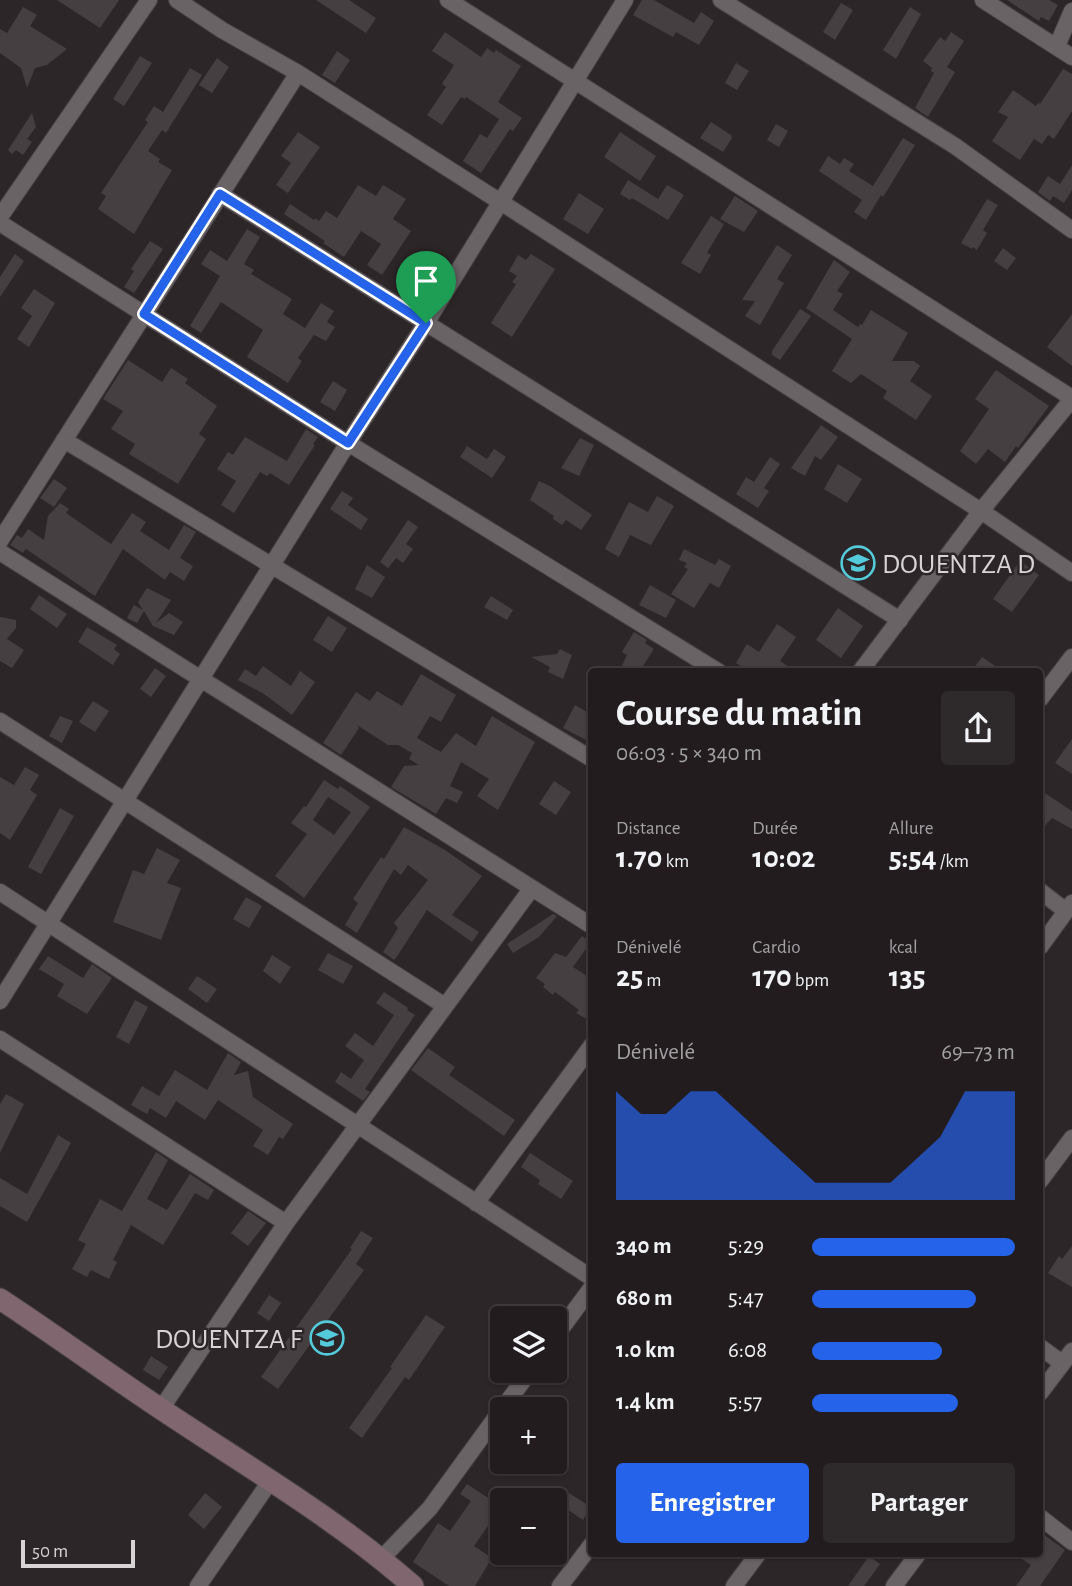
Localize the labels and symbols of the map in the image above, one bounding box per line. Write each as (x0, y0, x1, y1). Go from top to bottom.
pin (396, 251, 456, 323)
school or university icon: DOUENTZA D (839, 544, 877, 582)
place label: DOUENTZA D (882, 551, 1035, 579)
school or university icon: DOUENTZA F (308, 1319, 346, 1357)
place label: DOUENTZA F (155, 1326, 303, 1354)
scale bar (21, 1537, 135, 1569)

